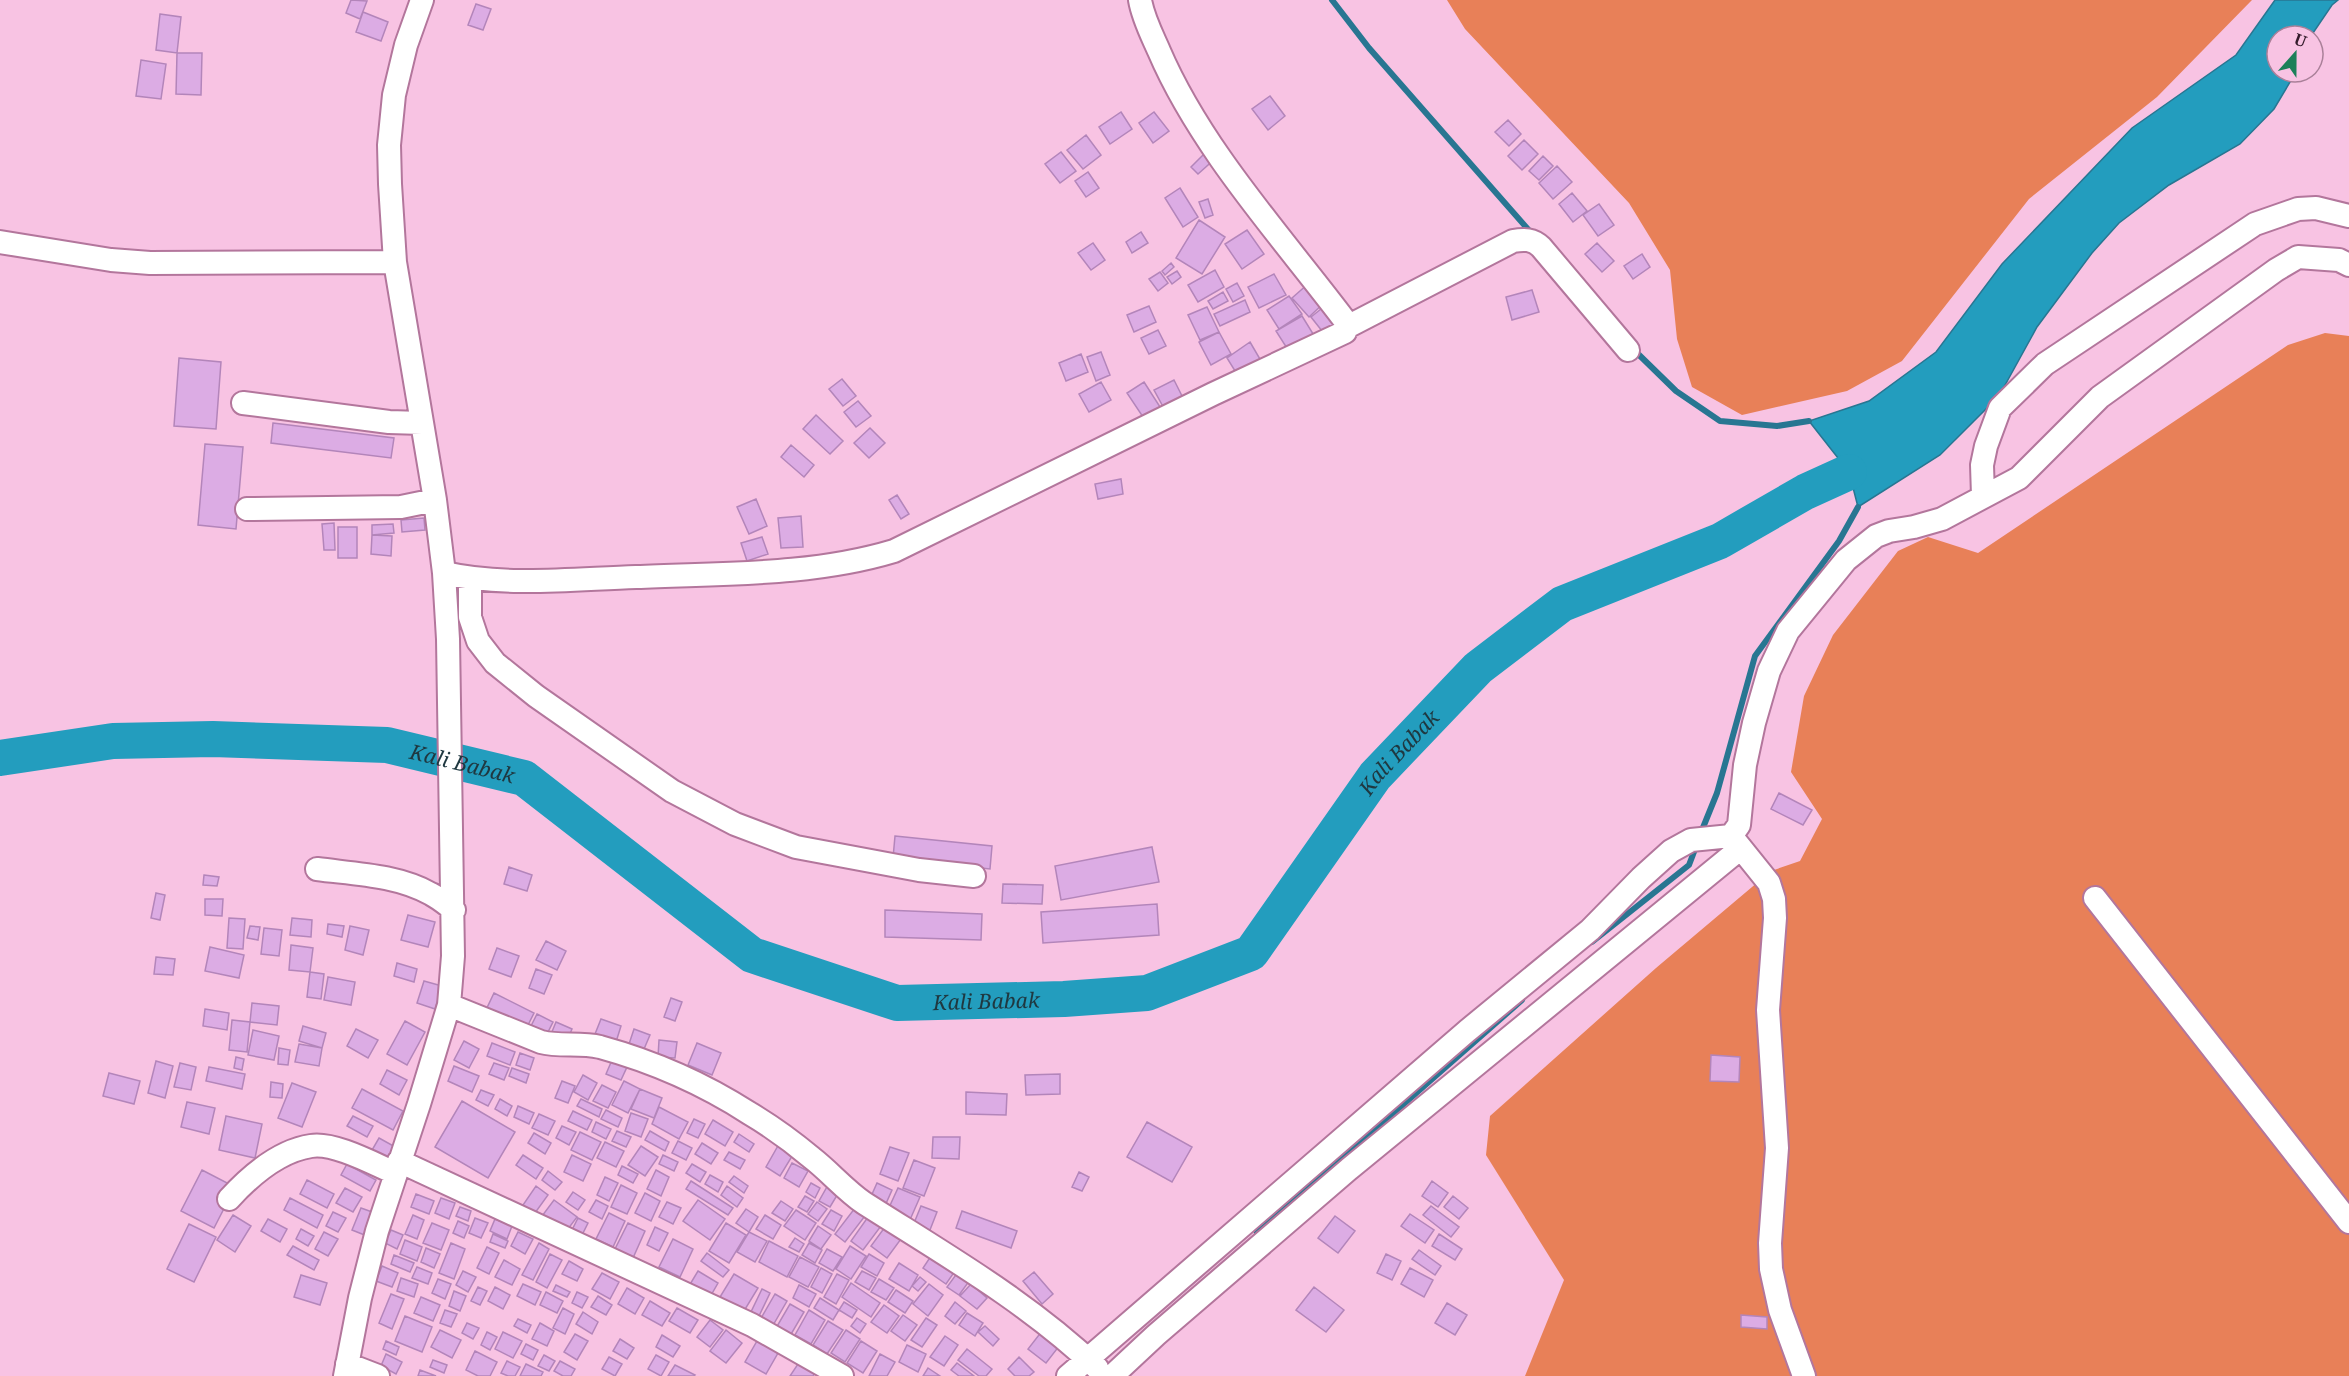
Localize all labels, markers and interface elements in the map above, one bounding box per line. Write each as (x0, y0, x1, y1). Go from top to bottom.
north arrow (2265, 24, 2325, 84)
text: U (2291, 28, 2310, 52)
water label: Kali Babak (1351, 703, 1446, 801)
water label: Kali Babak (406, 737, 519, 790)
water label: Kali Babak (931, 986, 1041, 1016)

